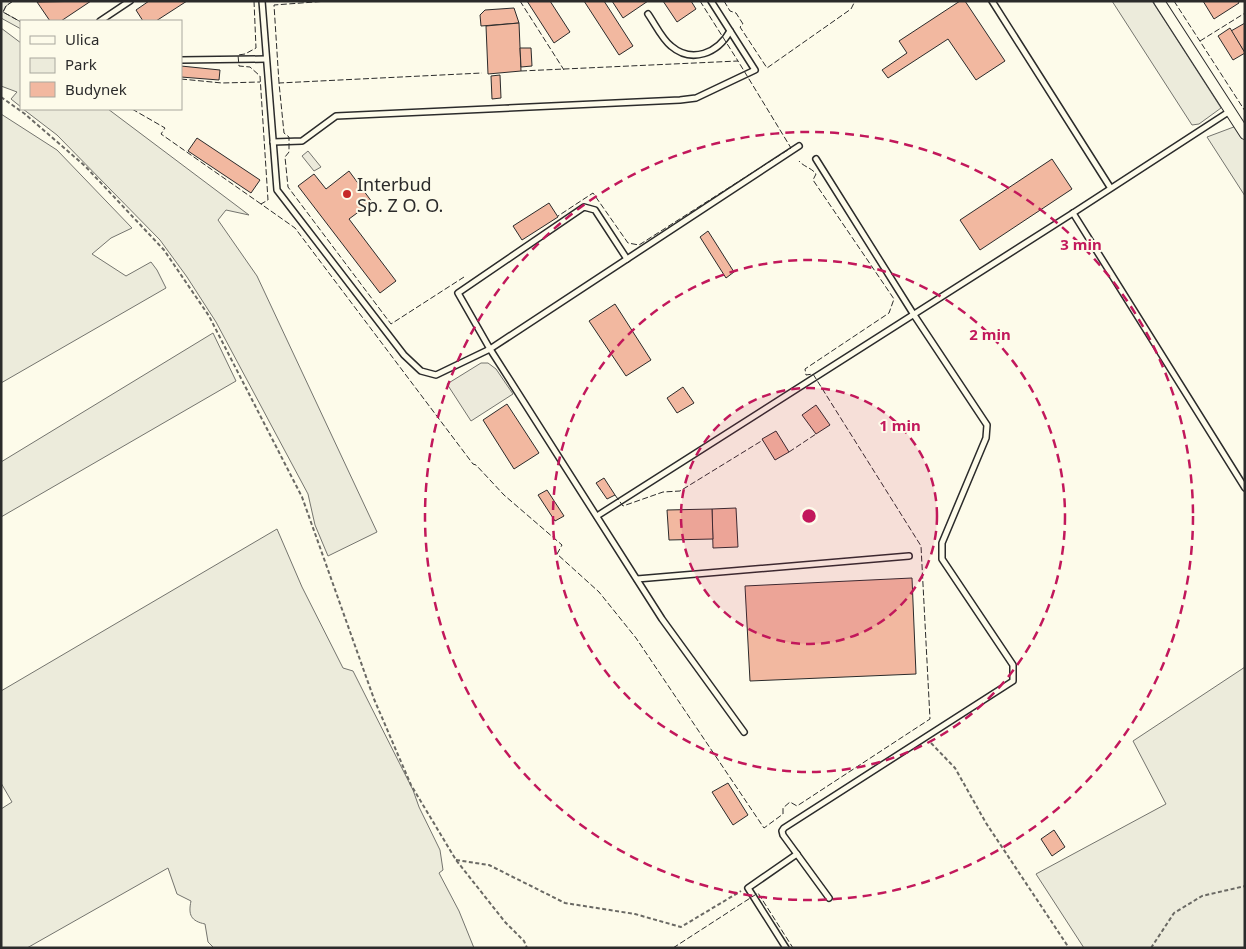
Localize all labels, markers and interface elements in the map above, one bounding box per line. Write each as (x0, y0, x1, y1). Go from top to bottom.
legend (20, 20, 182, 110)
text: Ulica (65, 29, 99, 49)
text: Park (65, 54, 97, 74)
text: Budynek (65, 79, 127, 99)
place label: Interbud Sp. Z O. O. (357, 172, 443, 217)
marker: Interbud Sp. Z O. O. (341, 188, 353, 200)
text: 3 min (1060, 234, 1102, 254)
text: 2 min (969, 324, 1011, 344)
text: 1 min (879, 415, 921, 435)
centre of rings (800, 507, 818, 525)

